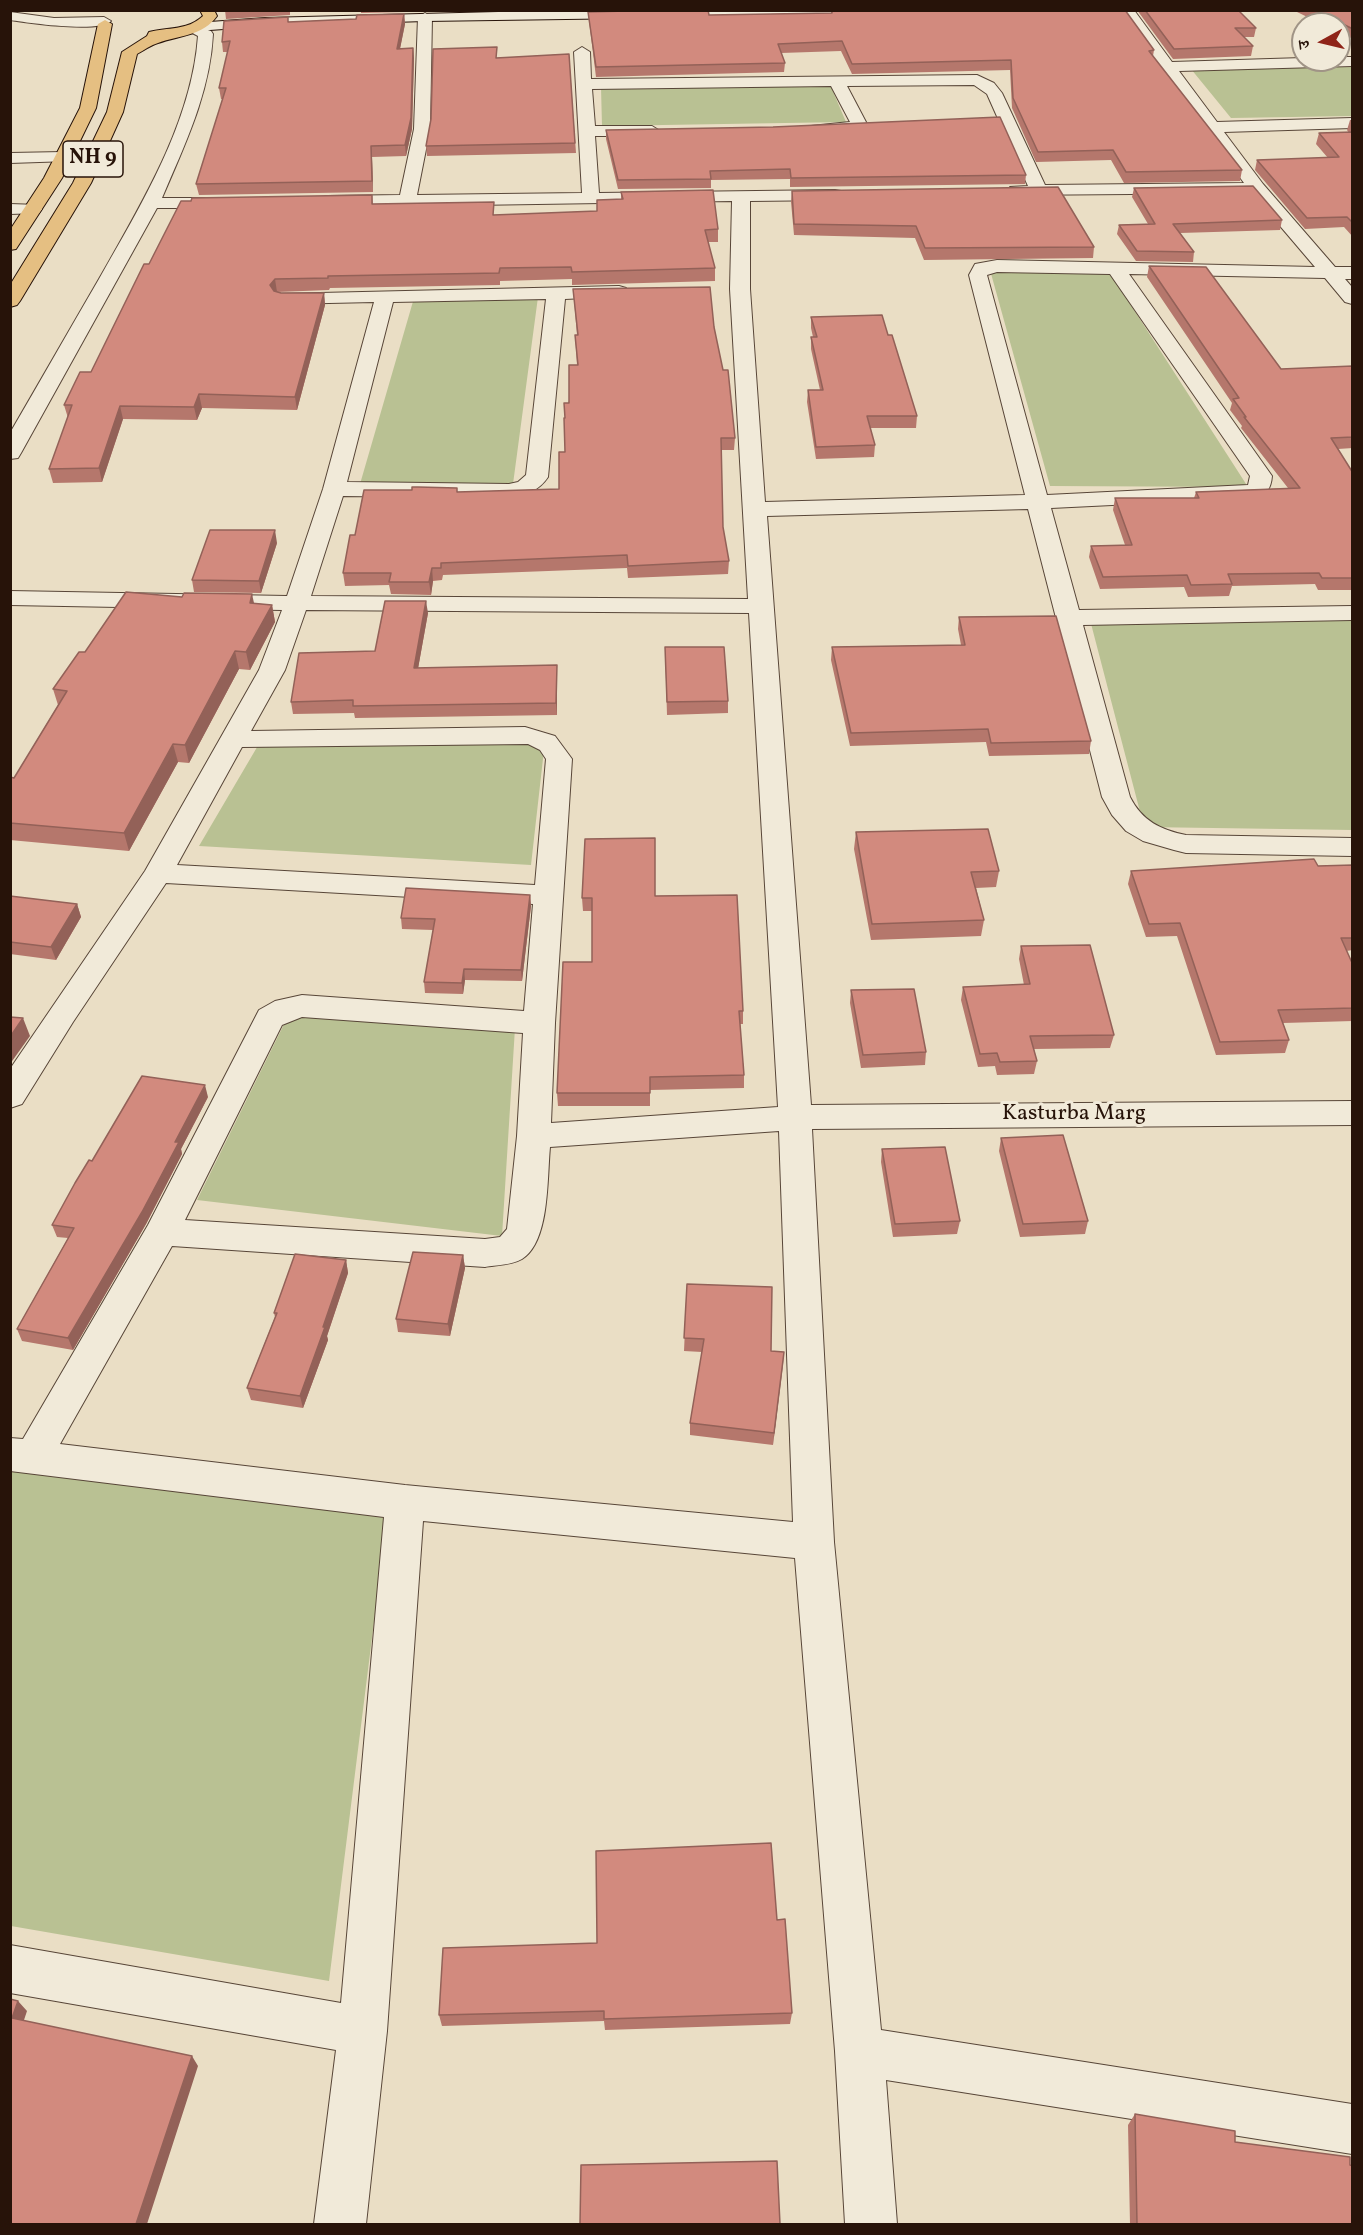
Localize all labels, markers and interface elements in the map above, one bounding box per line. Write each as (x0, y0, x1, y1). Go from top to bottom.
north arrow (1291, 12, 1351, 72)
text: उ (1294, 39, 1317, 50)
road number: NH 9 (63, 141, 123, 177)
street label: Kasturba Marg (1002, 1102, 1146, 1128)

